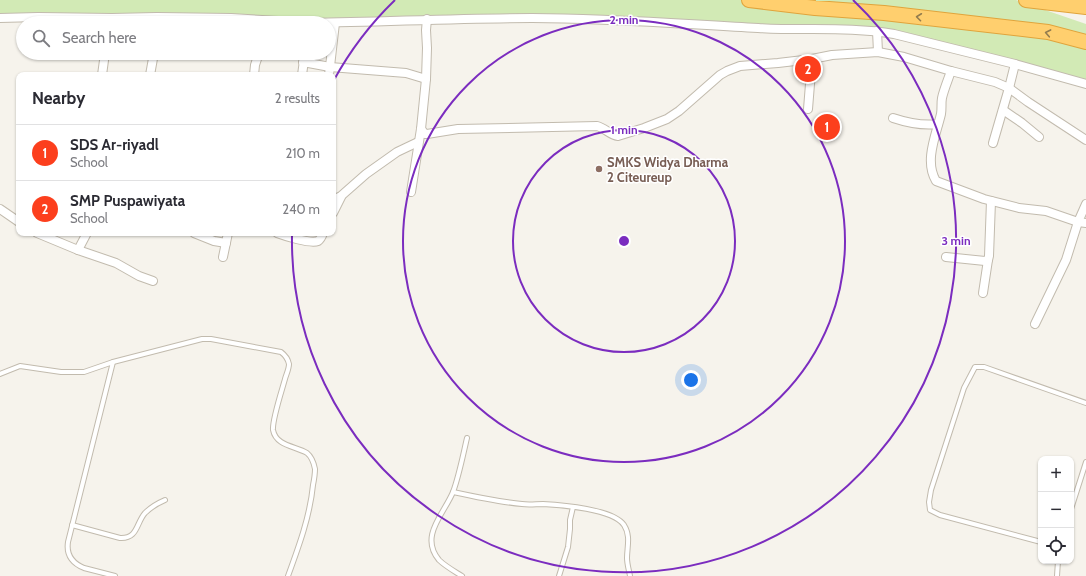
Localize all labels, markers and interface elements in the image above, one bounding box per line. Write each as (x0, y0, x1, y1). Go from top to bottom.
text: 2 min (610, 12, 638, 27)
one-way arrow (916, 13, 922, 22)
search box (16, 16, 336, 60)
icon: search (30, 27, 52, 49)
text: Search here (62, 29, 137, 47)
one-way arrow (1045, 29, 1051, 37)
pin: 2 (795, 54, 821, 84)
text: Nearby (32, 88, 85, 108)
text: 2 results (275, 90, 320, 106)
pin: 1 (814, 112, 840, 142)
text: 1 min (610, 122, 638, 137)
text: SDS Ar-riyadl (70, 136, 159, 154)
text: 1 (43, 145, 47, 161)
text: 210 m (286, 145, 320, 161)
text: School (70, 154, 108, 170)
place label: SMKS Widya Dharma 2 Citeureup (607, 154, 729, 185)
marker: SMKS Widya Dharma 2 Citeureup (594, 164, 604, 174)
text: SMP Puspawiyata (70, 192, 185, 210)
text: 2 (42, 201, 48, 217)
text: 240 m (282, 201, 320, 217)
text: School (70, 210, 108, 226)
text: 3 min (941, 233, 971, 248)
centre of rings (617, 234, 631, 248)
your location (681, 370, 701, 390)
map controls (1038, 456, 1074, 564)
button: + (1038, 456, 1074, 492)
button: − (1038, 492, 1074, 528)
button: locate (1038, 528, 1074, 564)

